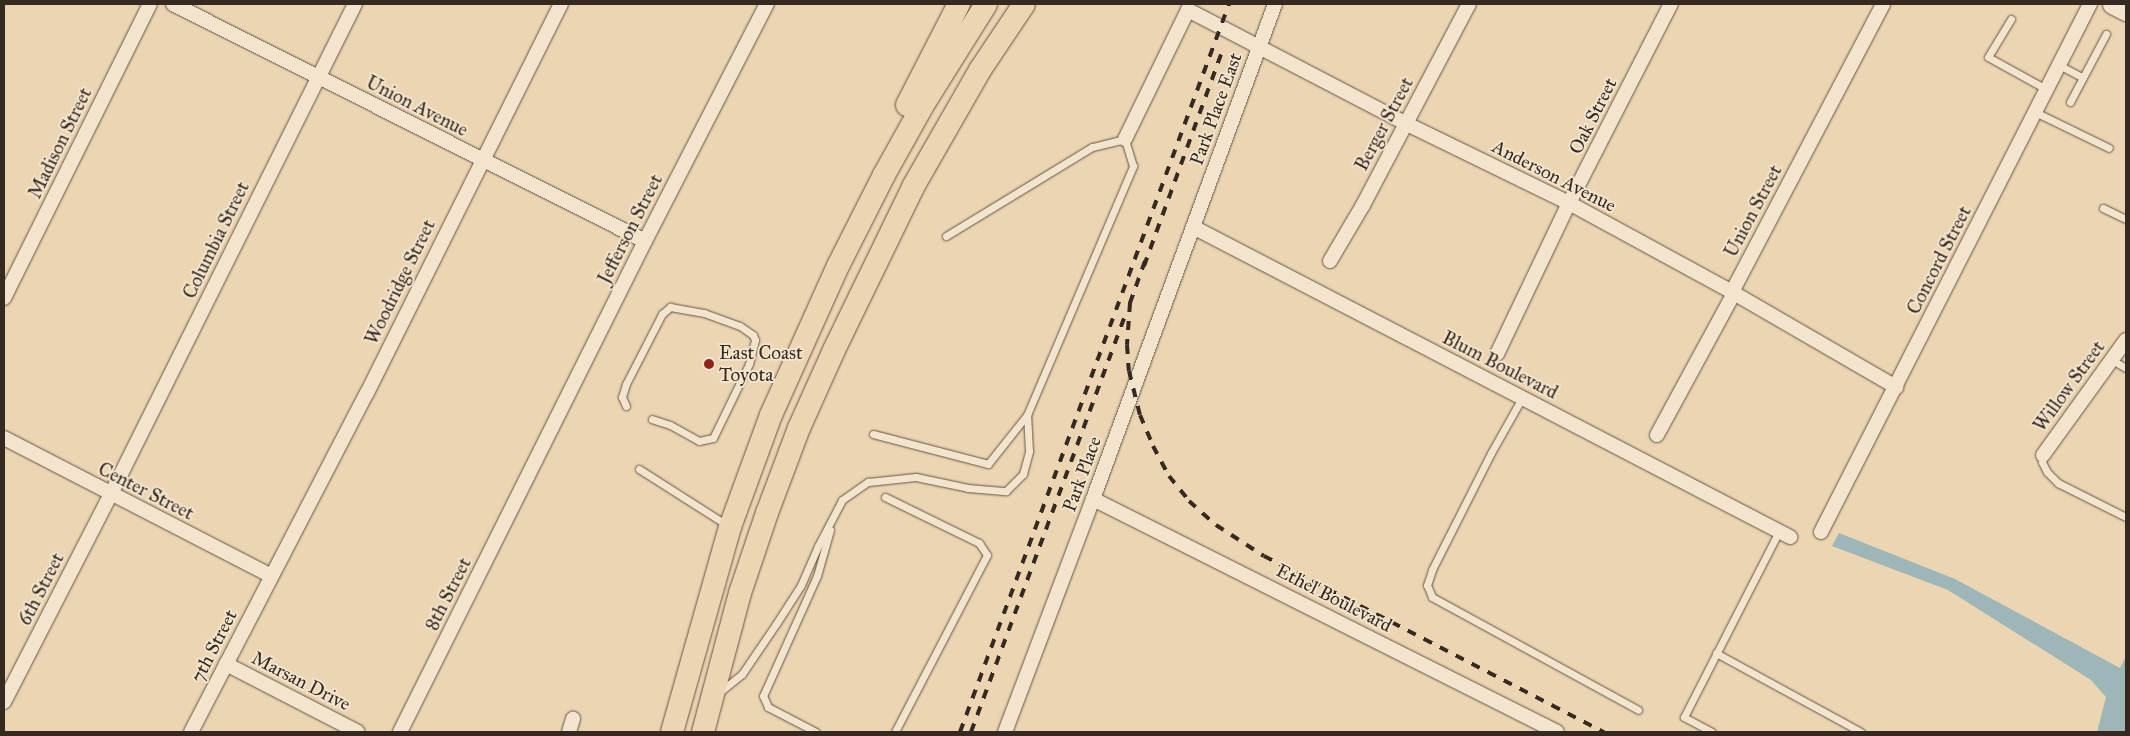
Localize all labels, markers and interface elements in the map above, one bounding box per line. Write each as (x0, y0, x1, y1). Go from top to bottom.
street label: Park Place East (1185, 50, 1247, 168)
street label: Union Avenue (362, 71, 472, 141)
street label: Berger Street (1350, 73, 1418, 175)
street label: Oak Street (1564, 74, 1622, 158)
street label: Madison Street (23, 84, 97, 202)
street label: Anderson Avenue (1488, 135, 1620, 217)
street label: Union Street (1719, 161, 1787, 261)
street label: Jefferson Street (593, 170, 667, 288)
street label: Columbia Street (178, 178, 254, 302)
street label: Concord Street (1902, 202, 1976, 318)
street label: Woodridge Street (360, 216, 440, 348)
street label: Blum Boulevard (1438, 326, 1562, 404)
street label: Willow Street (2028, 336, 2110, 436)
place label: East Coast Toyota (719, 342, 803, 386)
marker: East Coast Toyota (703, 358, 715, 370)
street label: Park Place (1058, 433, 1106, 515)
street label: Center Street (94, 457, 198, 525)
street label: 6th Street (13, 549, 69, 629)
street label: 8th Street (420, 554, 476, 634)
street label: Ethel Boulevard (1272, 559, 1396, 637)
street label: 7th Street (186, 606, 242, 686)
street label: Marsan Drive (248, 646, 354, 716)

